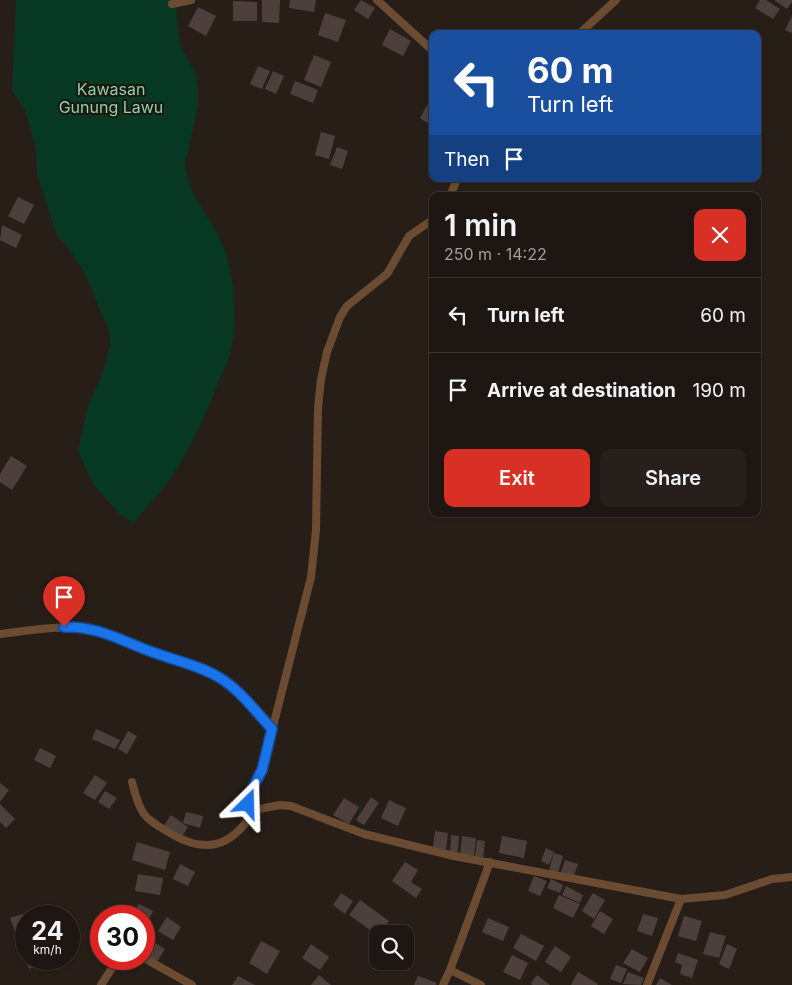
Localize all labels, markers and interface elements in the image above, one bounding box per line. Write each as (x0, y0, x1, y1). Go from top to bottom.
text: 60 m (527, 49, 614, 91)
icon: left (444, 50, 509, 115)
park label: Kawasan Gunung Lawu (59, 79, 163, 117)
text: Turn left (527, 91, 613, 117)
icon: arrive (500, 145, 528, 173)
text: Then (444, 148, 490, 171)
text: 1 min (444, 207, 517, 243)
button: close (694, 209, 746, 261)
text: 250 m · 14:22 (444, 244, 547, 264)
icon: left (444, 301, 472, 329)
text: Turn left (487, 304, 565, 327)
text: 60 m (700, 304, 746, 327)
icon: arrive (444, 376, 472, 404)
text: Arrive at destination (487, 379, 676, 402)
text: 190 m (693, 379, 746, 402)
button: Exit (444, 449, 590, 507)
button: Share (600, 449, 746, 507)
pin (43, 576, 85, 627)
icon: arrive (50, 583, 78, 611)
position arrow (221, 777, 273, 829)
speed limit sign: 30 (90, 905, 155, 970)
text: 24 (31, 916, 64, 946)
map controls (369, 925, 414, 970)
button: search (369, 925, 414, 970)
text: km/h (33, 942, 62, 957)

